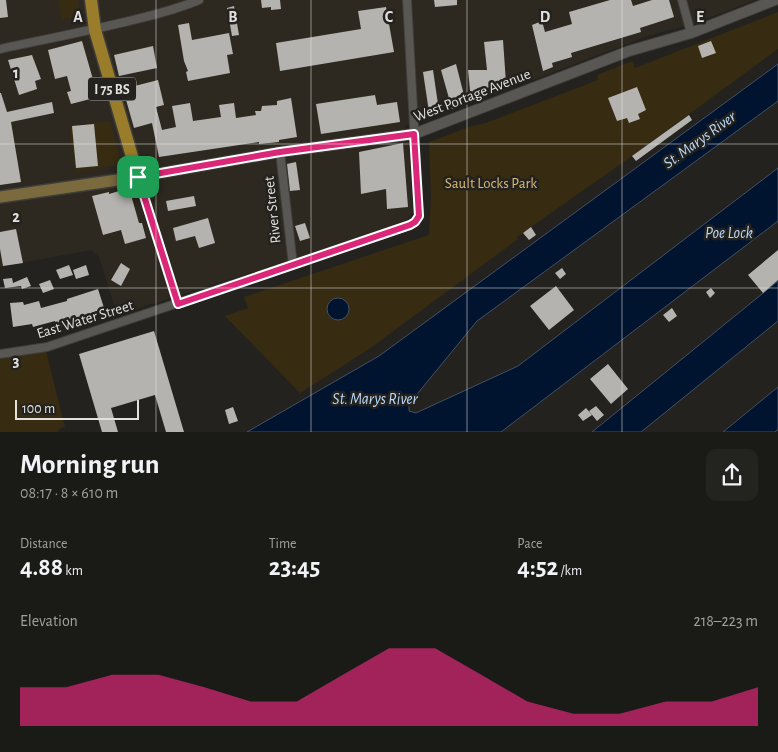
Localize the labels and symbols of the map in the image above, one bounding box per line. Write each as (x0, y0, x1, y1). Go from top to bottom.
text: A (73, 9, 83, 25)
text: B (228, 9, 238, 25)
text: C (385, 9, 394, 25)
text: D (540, 9, 551, 25)
text: E (696, 9, 704, 25)
text: 1 (13, 65, 19, 81)
street label: West Portage Avenue (412, 66, 533, 125)
road number: I 75 BS (88, 78, 136, 100)
water label: St. Marys River (660, 108, 739, 171)
pin (117, 156, 159, 198)
street label: River Street (261, 175, 283, 244)
park label: Sault Locks Park (445, 176, 537, 191)
text: 2 (12, 209, 20, 225)
water label: Poe Lock (705, 225, 753, 241)
street label: East Water Street (35, 298, 136, 341)
text: 3 (13, 353, 20, 369)
water label: St. Marys River (332, 391, 418, 407)
scale bar (15, 397, 139, 420)

